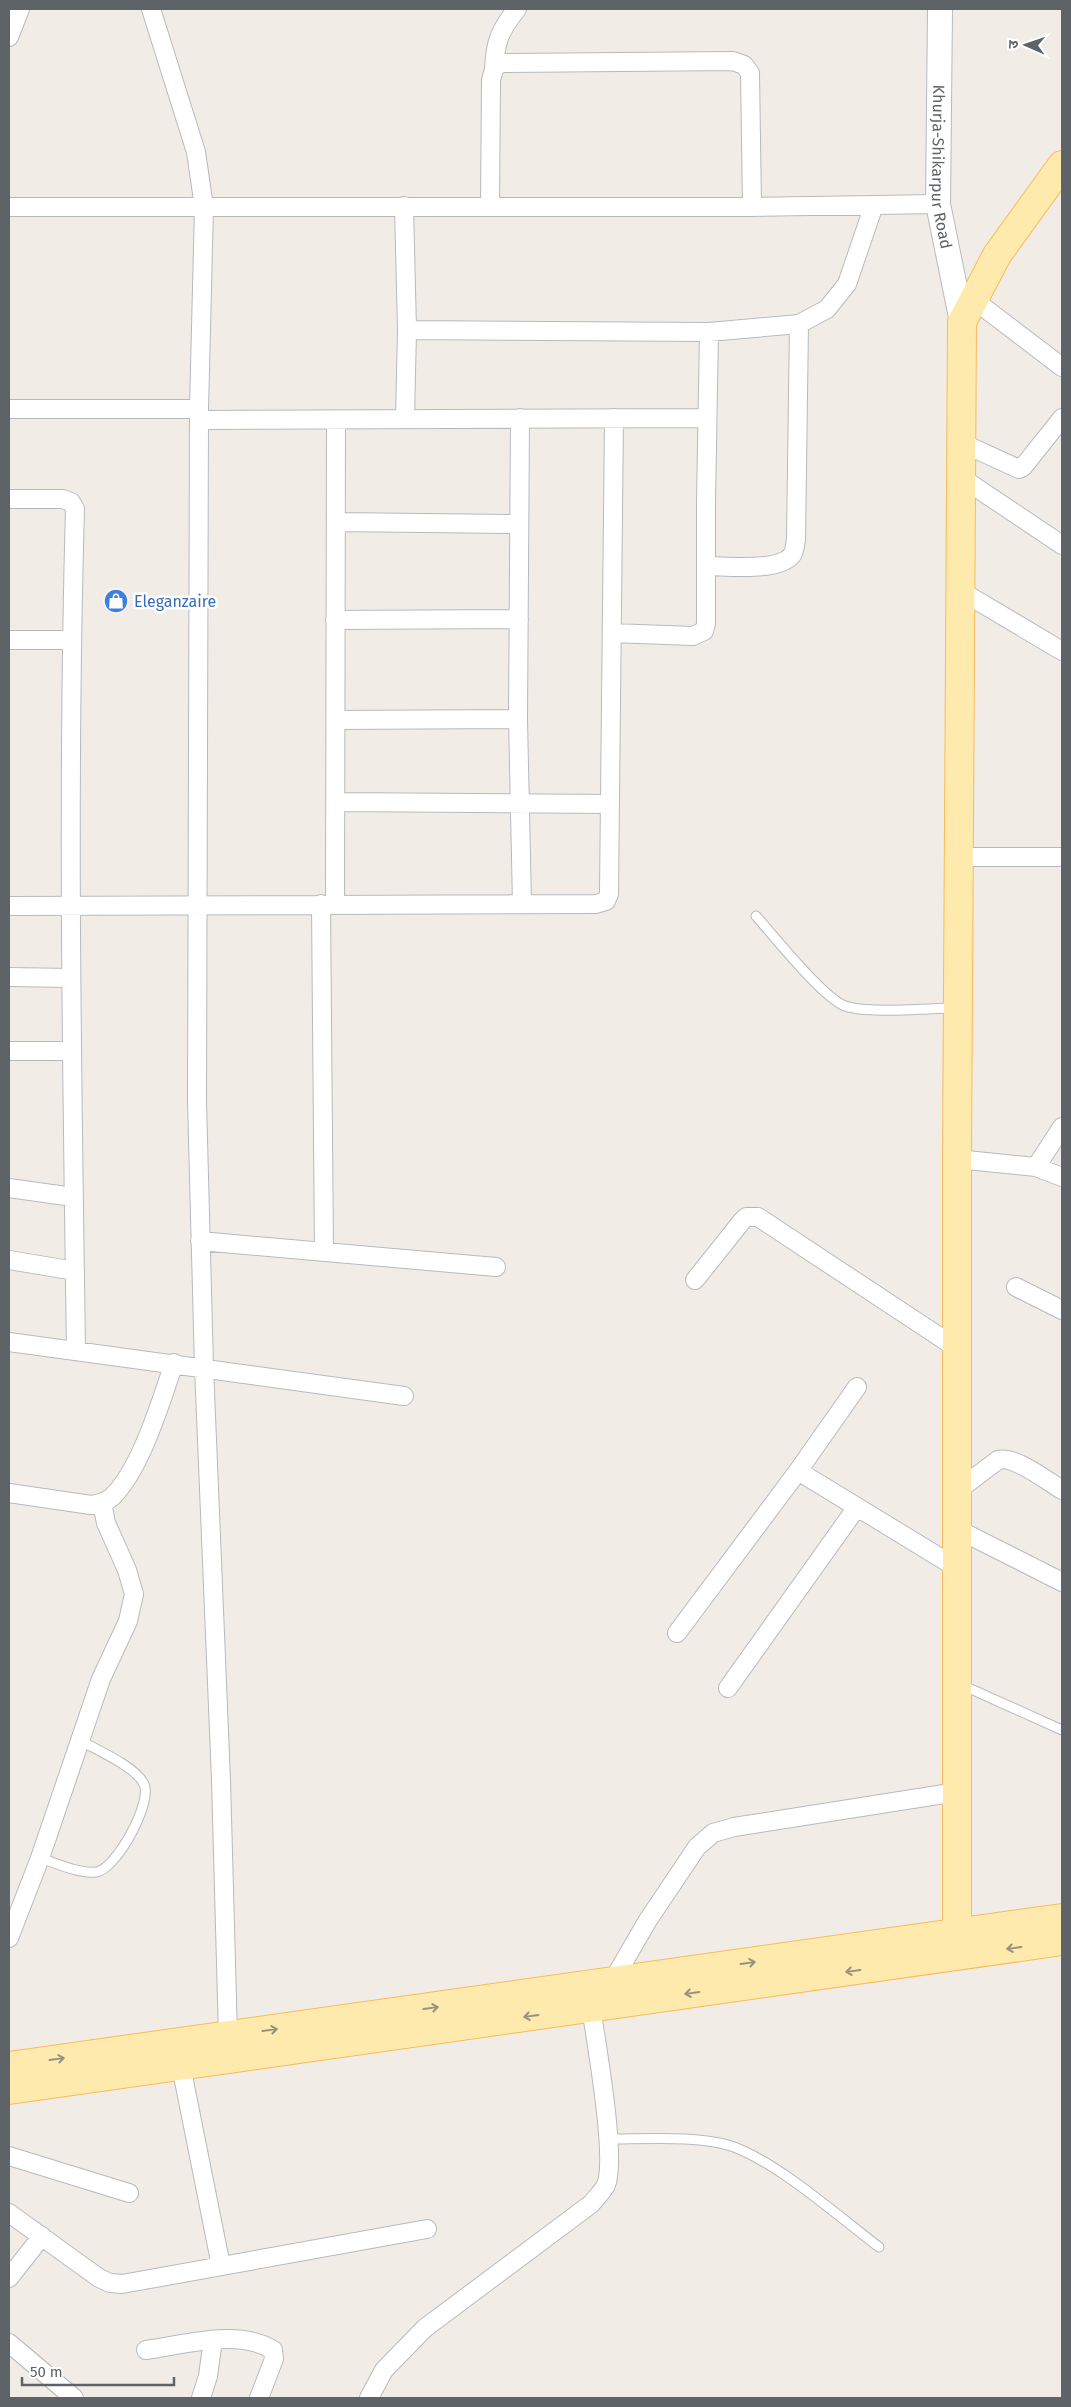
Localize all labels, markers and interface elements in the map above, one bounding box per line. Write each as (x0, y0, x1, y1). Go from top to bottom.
north arrow (1001, 20, 1051, 70)
text: उ (1005, 39, 1022, 49)
street label: Khurja-Shikarpur Road (928, 85, 956, 250)
shop icon: Eleganzaire (103, 588, 129, 614)
place label: Eleganzaire (134, 592, 216, 611)
one-way arrow (1006, 1943, 1022, 1953)
one-way arrow (740, 1958, 756, 1968)
one-way arrow (845, 1966, 861, 1976)
one-way arrow (685, 1988, 701, 1998)
one-way arrow (423, 2003, 439, 2013)
one-way arrow (524, 2011, 540, 2021)
one-way arrow (262, 2025, 278, 2035)
one-way arrow (49, 2054, 65, 2064)
scale bar (22, 2354, 175, 2386)
text: 50 m (30, 2363, 63, 2381)

